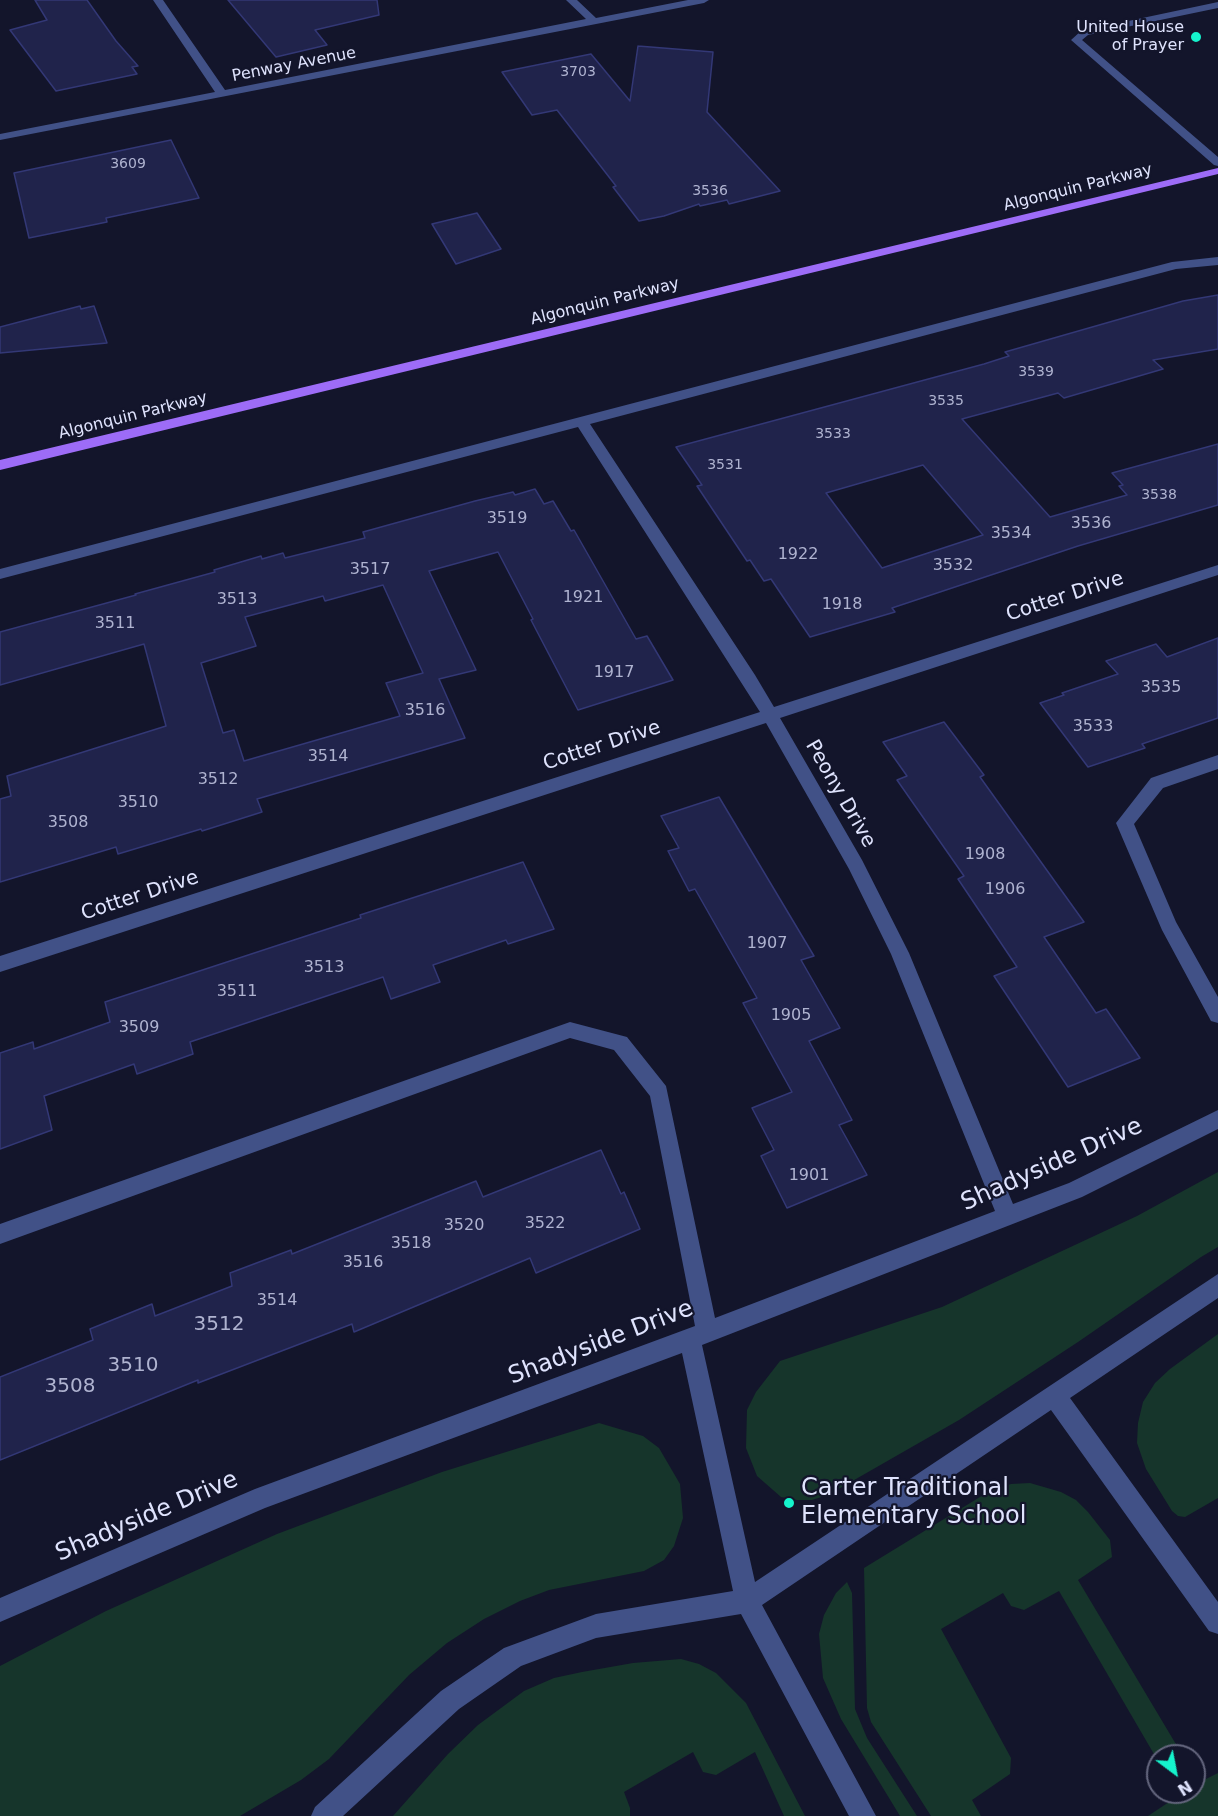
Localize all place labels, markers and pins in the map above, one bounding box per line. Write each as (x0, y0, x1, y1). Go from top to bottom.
place label: United House of Prayer (1076, 18, 1184, 56)
marker: United House of Prayer (1189, 30, 1203, 44)
place label: Carter Traditional Elementary School (801, 1475, 1026, 1531)
marker: Carter Traditional Elementary School (782, 1496, 796, 1510)

